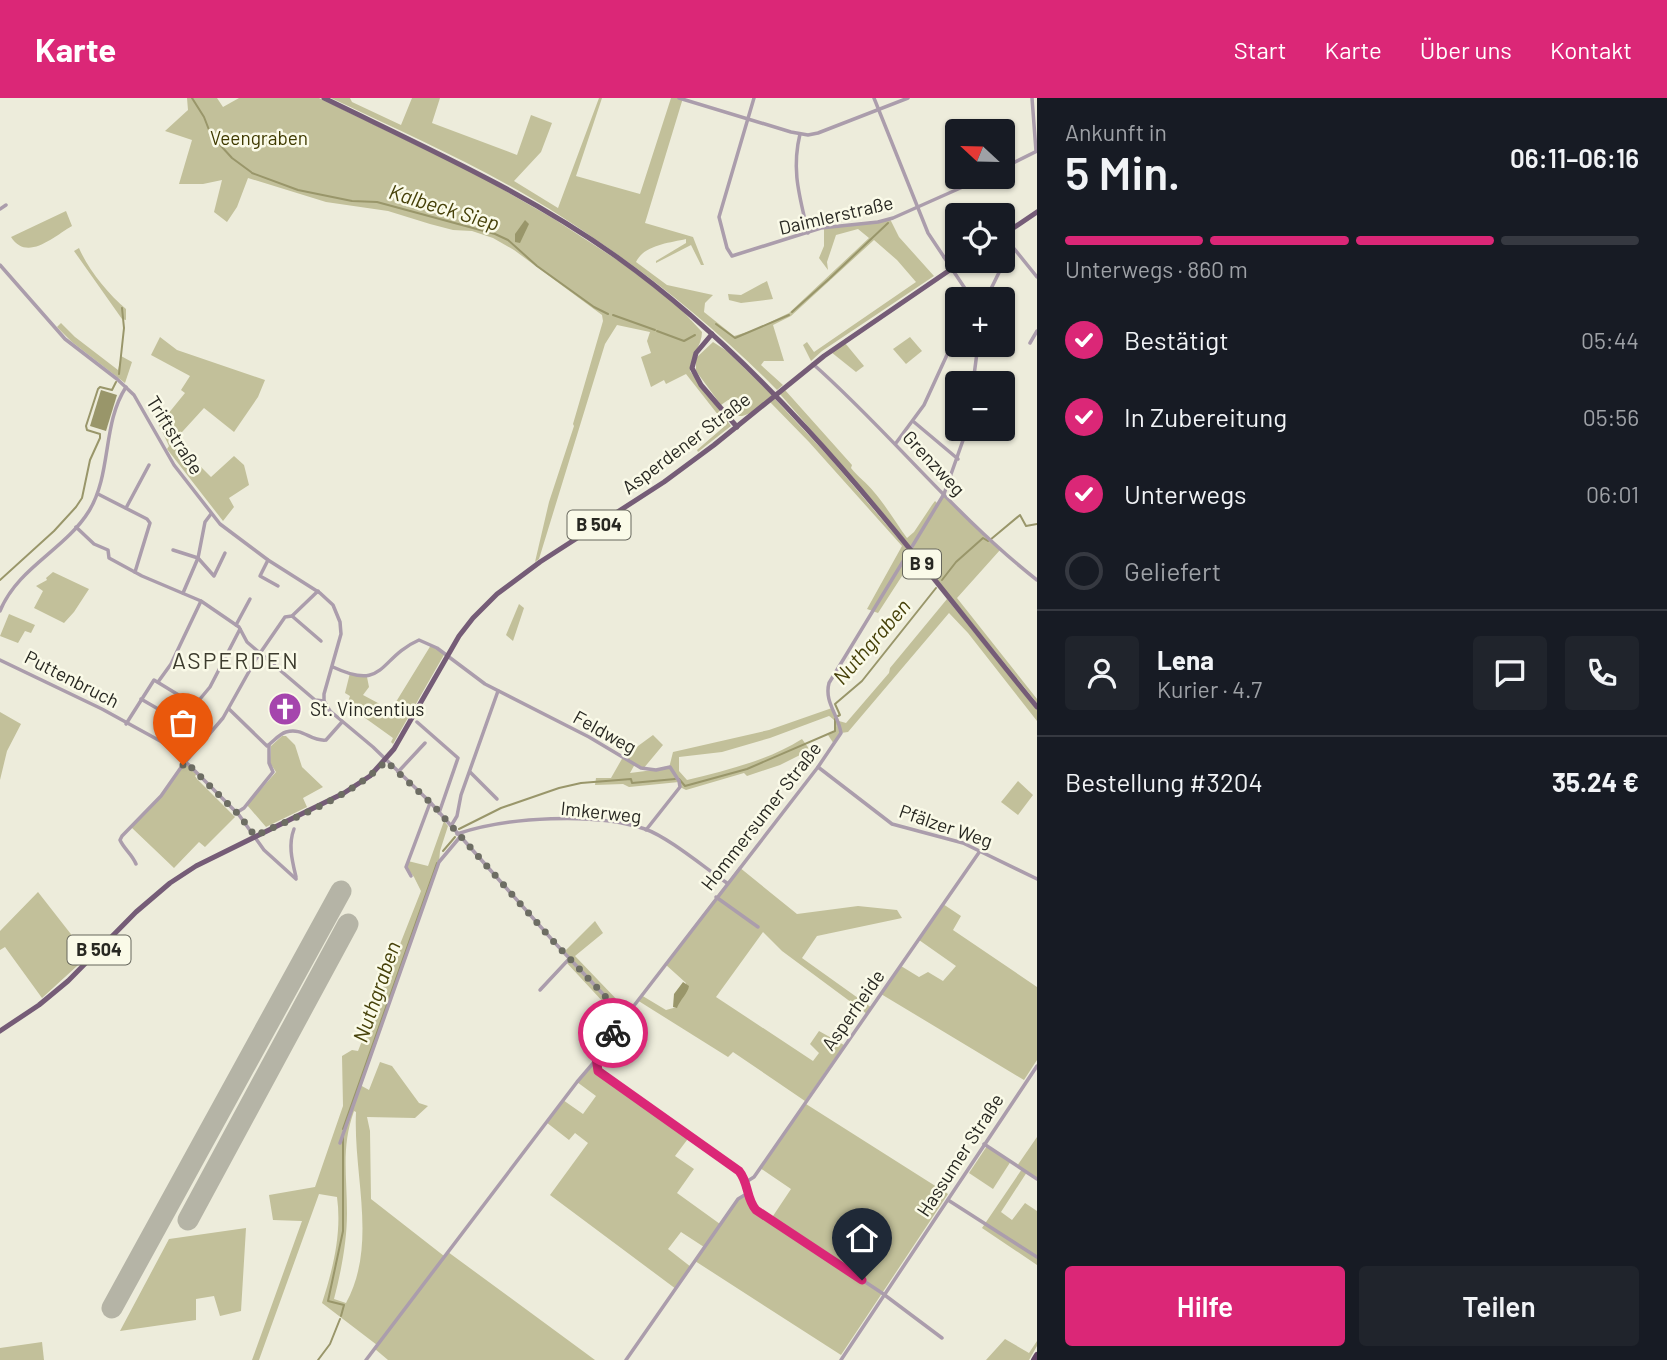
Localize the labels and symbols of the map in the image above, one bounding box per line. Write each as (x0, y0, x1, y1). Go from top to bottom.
north arrow (945, 119, 1015, 189)
park label: Veengraben (210, 126, 308, 149)
water label: Kalbeck Siep (386, 178, 503, 235)
street label: Daimlerstraße (776, 190, 895, 239)
street label: Asperdener Straße (617, 387, 754, 498)
street label: Triftstraße (142, 391, 209, 478)
street label: Grenzweg (898, 425, 970, 500)
road number: B 504 (568, 510, 630, 540)
road number: B 9 (903, 550, 941, 578)
water label: Nuthgraben (827, 593, 915, 689)
street label: Puttenbruch (21, 645, 123, 712)
district label: ASPERDEN (172, 646, 300, 674)
church icon: St. Vincentius (266, 690, 304, 728)
pin (153, 693, 213, 765)
place label: St. Vincentius (310, 697, 425, 720)
street label: Feldweg (570, 705, 641, 758)
street label: Hommersumer Straße (695, 737, 826, 895)
street label: Imkerweg (560, 796, 643, 827)
street label: Pfälzer Weg (897, 799, 996, 852)
road number: B 504 (68, 936, 130, 964)
water label: Nuthgraben (347, 938, 405, 1045)
street label: Asperheide (816, 965, 889, 1055)
courier (578, 998, 648, 1068)
street label: Hassumer Straße (911, 1089, 1008, 1221)
pin (832, 1208, 892, 1280)

